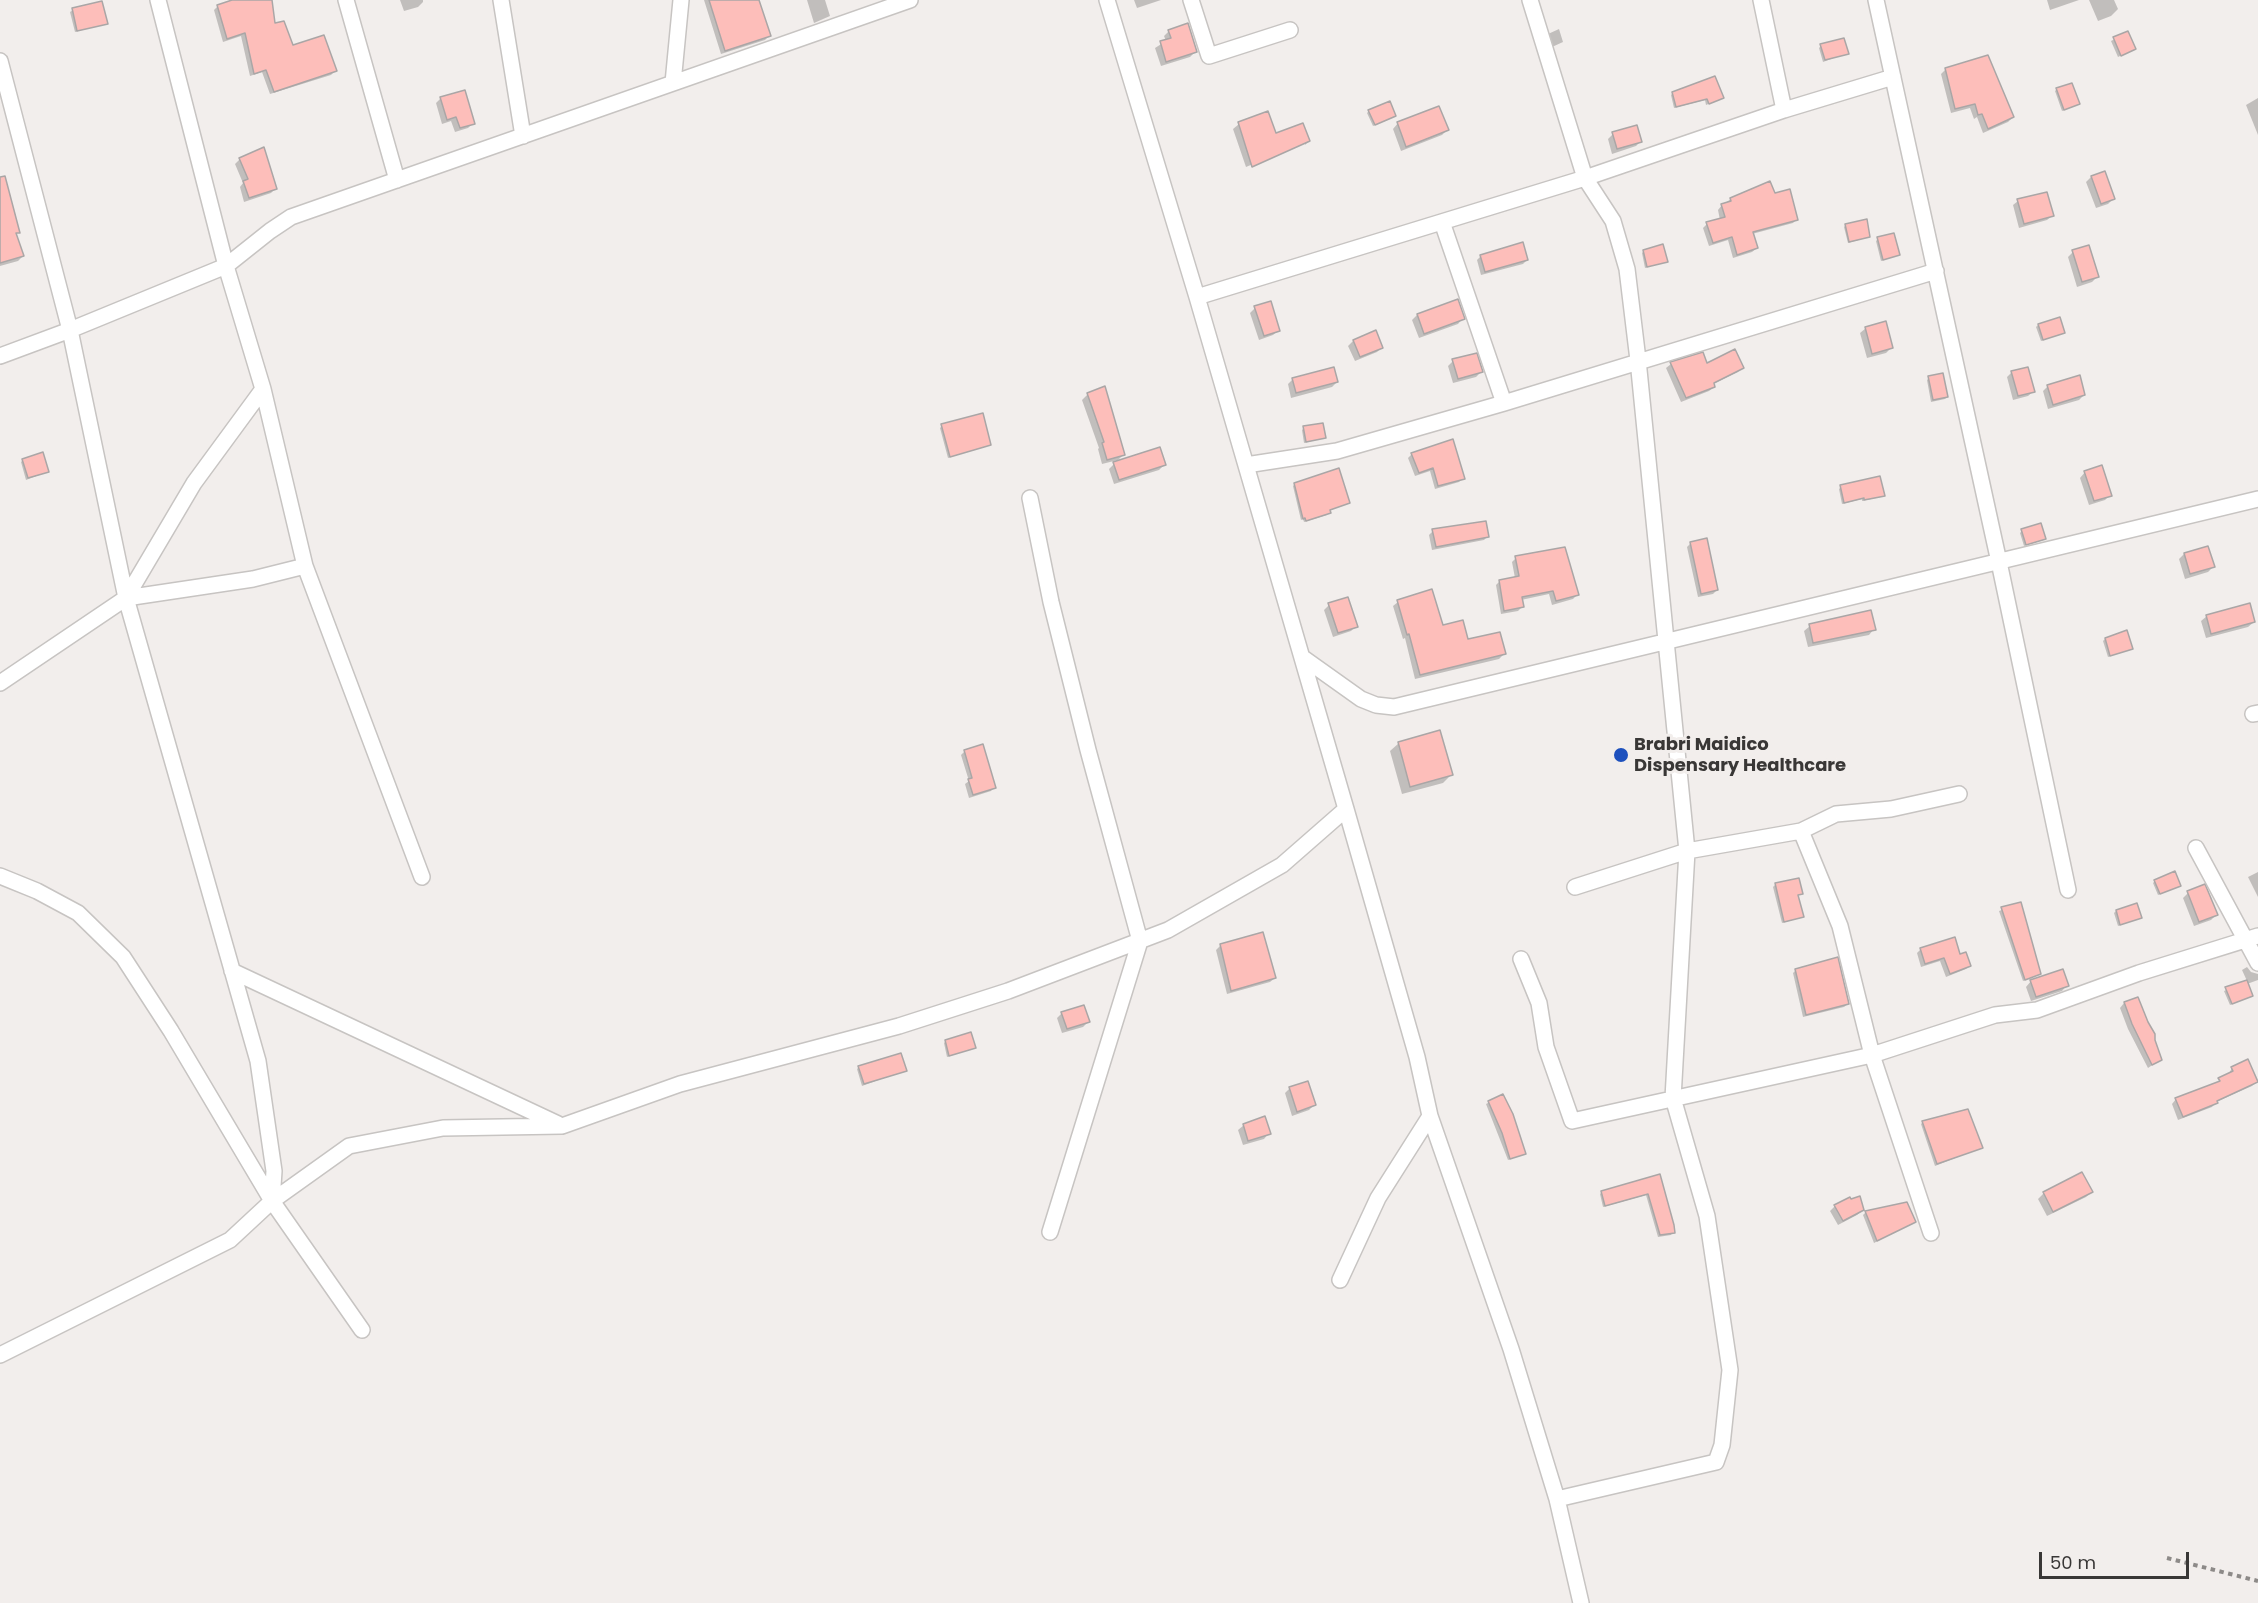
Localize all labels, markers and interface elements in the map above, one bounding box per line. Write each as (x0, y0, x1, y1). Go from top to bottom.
place label: Brabri Maidico Dispensary Healthcare (1634, 734, 1846, 777)
marker: Brabri Maidico Dispensary Healthcare (1612, 746, 1630, 764)
scale bar (2042, 1540, 2192, 1578)
text: 50 m (2050, 1550, 2096, 1575)

